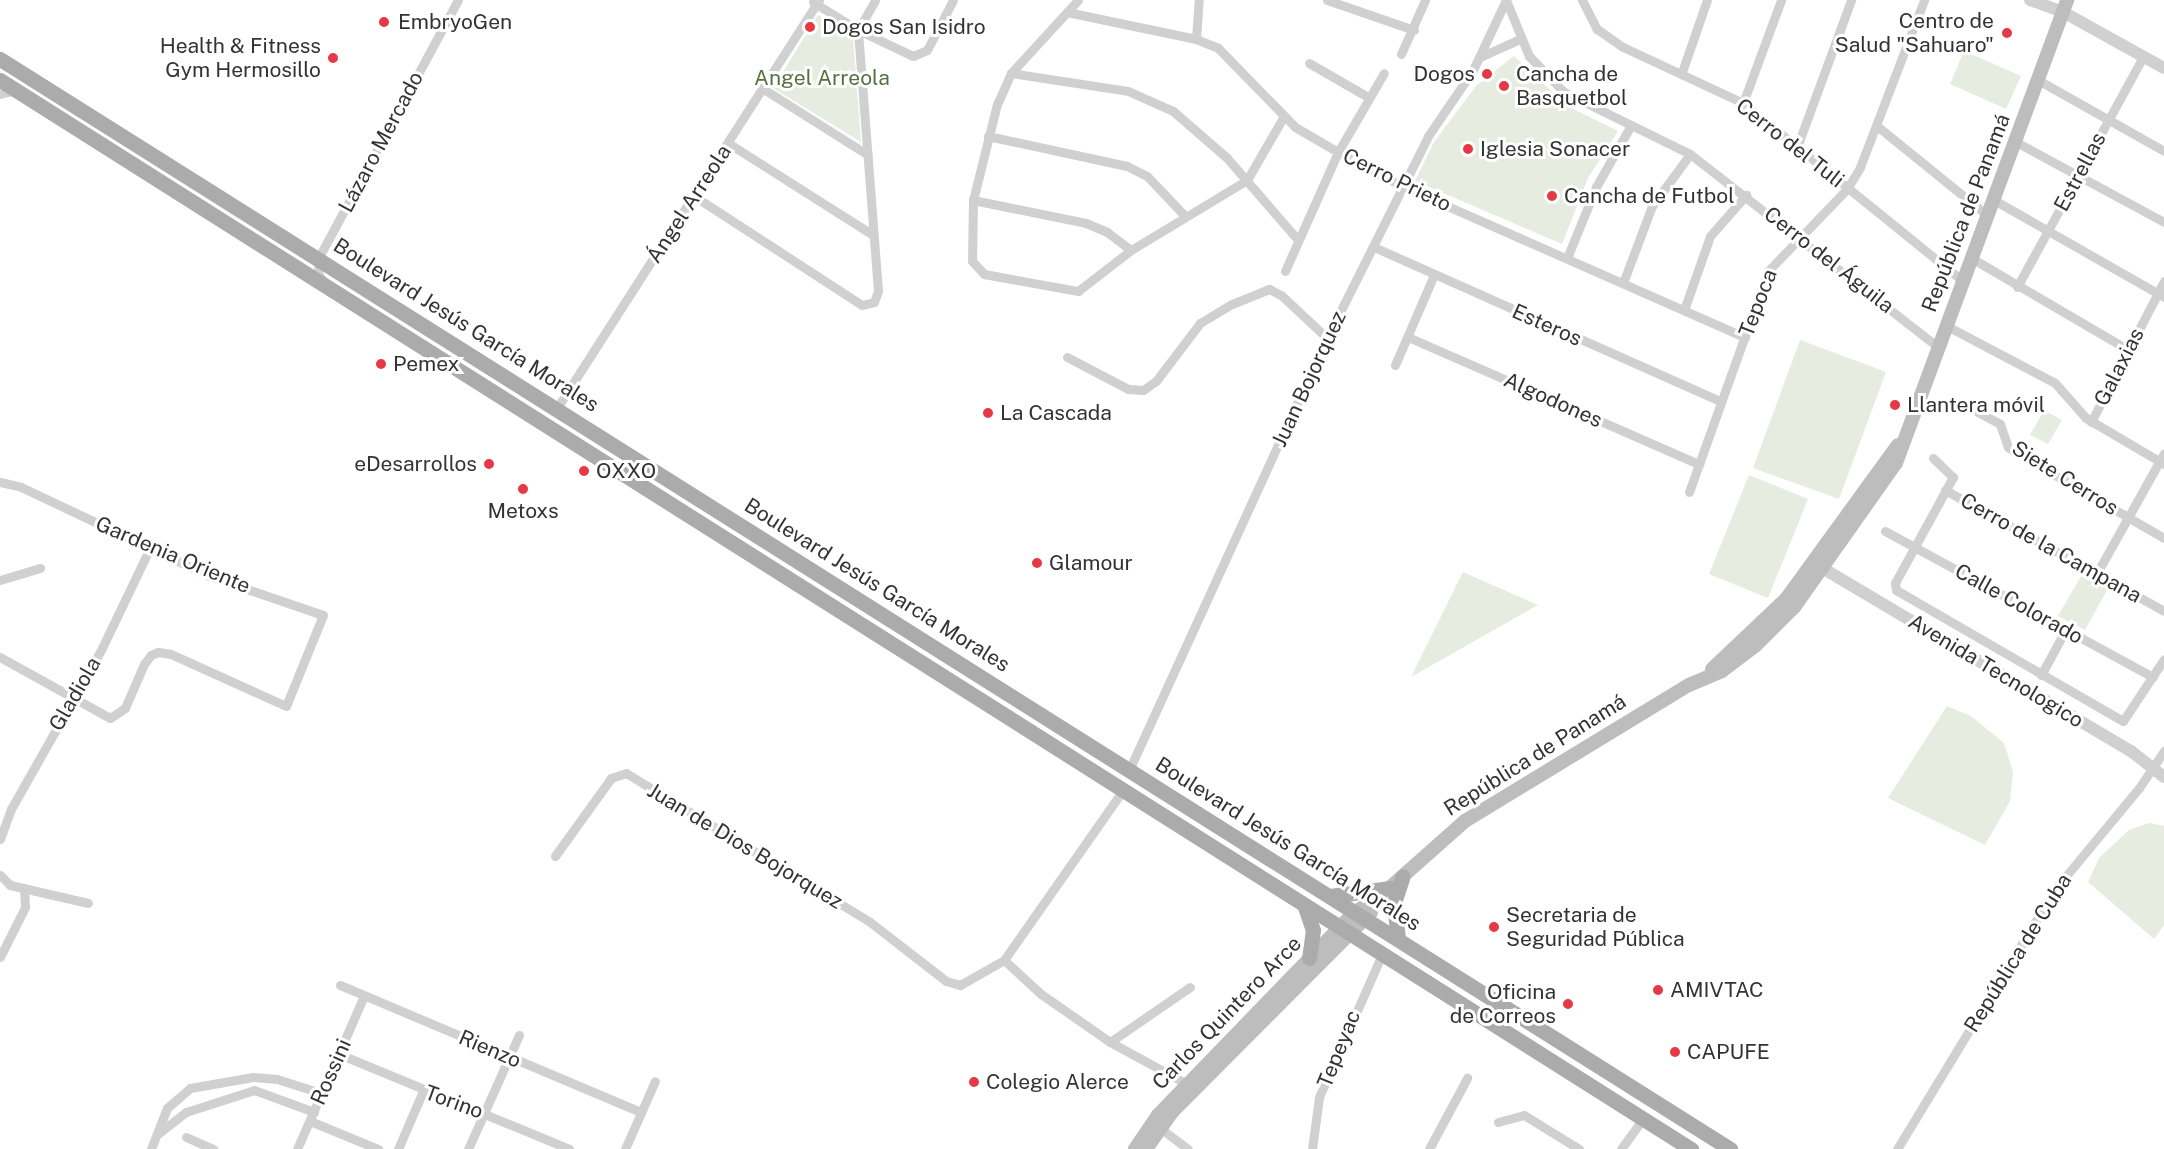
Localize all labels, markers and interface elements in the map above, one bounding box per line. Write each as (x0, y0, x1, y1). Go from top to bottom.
place label: Centro de Salud "Sahuaro" (1835, 8, 1994, 58)
place label: EmbryoGen (398, 9, 512, 35)
marker: EmbryoGen (375, 13, 393, 31)
place label: Dogos San Isidro (822, 14, 986, 40)
marker: Dogos San Isidro (803, 20, 817, 34)
marker: Centro de Salud "Sahuaro" (1998, 24, 2016, 42)
place label: Health & Fitness Gym Hermosillo (160, 33, 321, 83)
marker: Health & Fitness Gym Hermosillo (326, 51, 340, 65)
place label: Dogos (1413, 61, 1475, 87)
place label: Cancha de Basquetbol (1516, 61, 1627, 111)
park label: Angel Arreola (754, 65, 890, 91)
street label: Lázaro Mercado (333, 67, 429, 217)
marker: Dogos (1480, 67, 1494, 81)
marker: Cancha de Basquetbol (1497, 79, 1511, 93)
street label: Cerro del Tuli (1731, 93, 1849, 193)
street label: República de Panamá (1917, 110, 2015, 316)
street label: Estrellas (2049, 128, 2111, 216)
place label: Iglesia Sonacer (1480, 136, 1630, 162)
street label: Ángel Arreola (641, 140, 737, 268)
marker: Iglesia Sonacer (1461, 142, 1475, 156)
street label: Cerro Prieto (1339, 143, 1455, 217)
place label: Cancha de Futbol (1564, 183, 1735, 209)
marker: Cancha de Futbol (1545, 189, 1559, 203)
street label: Cerro del Águila (1759, 201, 1899, 319)
street label: Boulevard Jesús García Morales (329, 233, 603, 417)
street label: Tepoca (1734, 266, 1782, 340)
street label: Esteros (1508, 299, 1586, 351)
street label: Juan Bojorquez (1267, 307, 1351, 451)
street label: Galaxias (2089, 324, 2149, 410)
place label: Pemex (393, 351, 459, 377)
marker: Pemex (374, 357, 388, 371)
street label: Algodones (1500, 367, 1606, 433)
place label: Llantera móvil (1907, 392, 2045, 418)
marker: Llantera móvil (1888, 398, 1902, 412)
place label: La Cascada (1000, 400, 1112, 426)
marker: La Cascada (981, 406, 995, 420)
street label: Siete Cerros (2007, 435, 2123, 521)
place label: eDesarrollos (354, 451, 477, 477)
marker: eDesarrollos (482, 457, 496, 471)
place label: OXXO (596, 458, 656, 484)
marker: OXXO (577, 464, 591, 478)
marker: Metoxs (516, 482, 530, 496)
street label: Cerro de la Campana (1956, 488, 2146, 608)
street label: Boulevard Jesús García Morales (740, 493, 1014, 677)
place label: Metoxs (487, 498, 559, 524)
street label: Gardenia Oriente (92, 511, 254, 599)
place label: Glamour (1049, 550, 1133, 576)
marker: Glamour (1030, 556, 1044, 570)
street label: Calle Colorado (1951, 558, 2087, 650)
street label: Avenida Tecnologico (1904, 609, 2088, 733)
street label: Gladiola (44, 653, 106, 735)
street label: República de Panamá (1439, 689, 1631, 821)
street label: Boulevard Jesús García Morales (1151, 752, 1425, 936)
street label: Juan de Dios Bojorquez (643, 778, 847, 914)
street label: República de Cuba (1959, 869, 2077, 1037)
place label: Secretaria de Seguridad Pública (1506, 902, 1685, 952)
marker: Secretaria de Seguridad Pública (1487, 920, 1501, 934)
street label: Carlos Quintero Arce (1147, 931, 1307, 1095)
place label: AMIVTAC (1670, 977, 1764, 1003)
place label: Oficina de Correos (1450, 979, 1556, 1029)
marker: AMIVTAC (1651, 983, 1665, 997)
marker: Oficina de Correos (1561, 997, 1575, 1011)
street label: Tepeyac (1312, 1007, 1366, 1091)
street label: Rienzo (455, 1025, 525, 1073)
street label: Rossini (305, 1035, 357, 1109)
place label: CAPUFE (1687, 1039, 1770, 1065)
marker: CAPUFE (1668, 1045, 1682, 1059)
place label: Colegio Alerce (986, 1069, 1129, 1095)
marker: Colegio Alerce (967, 1075, 981, 1089)
street label: Torino (421, 1080, 487, 1124)

